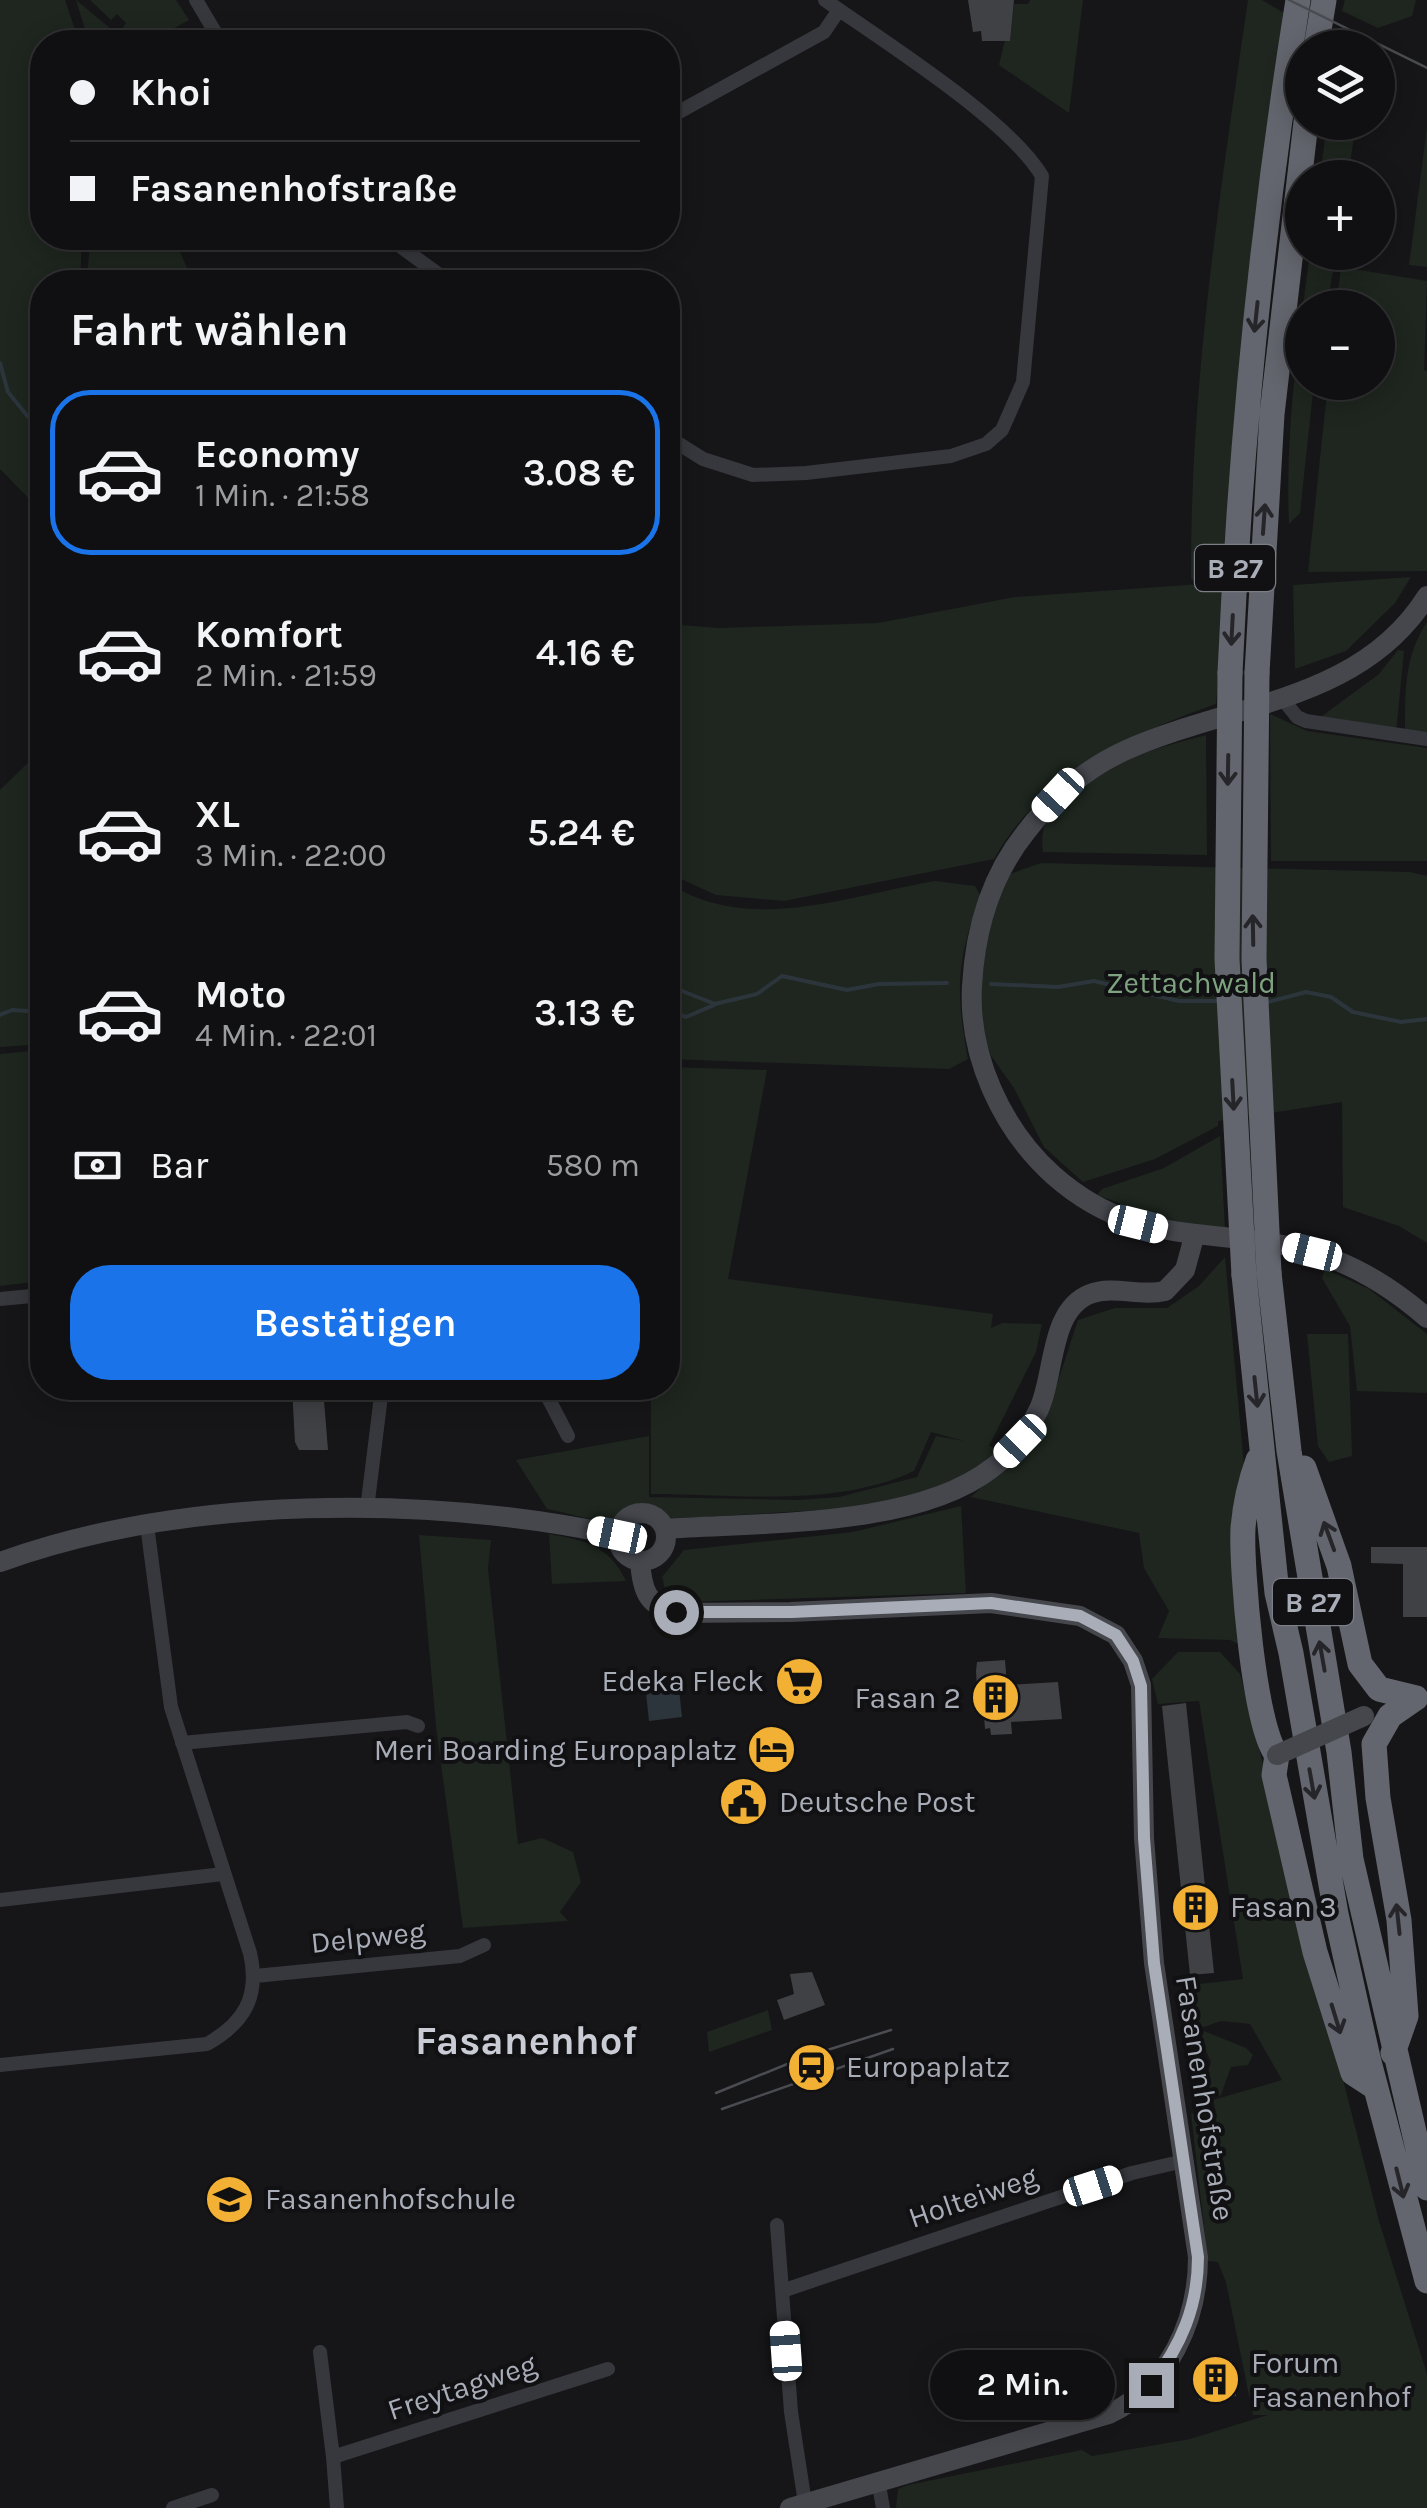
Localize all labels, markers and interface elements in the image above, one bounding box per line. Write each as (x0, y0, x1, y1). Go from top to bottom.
map controls (1285, 30, 1395, 400)
button: layers (1285, 30, 1395, 140)
text: Khoi (130, 70, 213, 115)
button: + (1285, 160, 1395, 270)
text: Fasanenhofstraße (130, 166, 458, 211)
button: − (1285, 290, 1395, 400)
one-way arrow (1246, 301, 1265, 333)
text: Fahrt wählen (70, 304, 349, 356)
icon: car (75, 428, 165, 518)
text: Economy (195, 432, 359, 477)
text: 3.08 € (523, 450, 635, 495)
text: 1 Min. · 21:58 (195, 477, 370, 514)
one-way arrow (1255, 504, 1274, 536)
road number: B 27 (1195, 545, 1275, 591)
icon: car (75, 608, 165, 698)
text: Komfort (195, 612, 343, 657)
one-way arrow (1222, 614, 1241, 646)
text: 4.16 € (536, 630, 635, 675)
text: 2 Min. · 21:59 (195, 657, 377, 694)
one-way arrow (1218, 754, 1237, 786)
car (1027, 763, 1089, 827)
icon: car (75, 788, 165, 878)
text: XL (195, 792, 240, 837)
text: 5.24 € (527, 810, 635, 855)
text: 3 Min. · 22:00 (195, 837, 387, 874)
one-way arrow (1244, 915, 1263, 947)
park label: Zettachwald (1106, 965, 1276, 1001)
icon: car (75, 968, 165, 1058)
text: Moto (195, 972, 286, 1017)
text: 3.13 € (534, 990, 635, 1035)
text: 4 Min. · 22:01 (195, 1017, 377, 1054)
one-way arrow (1223, 1079, 1242, 1111)
icon: cash (70, 1138, 125, 1193)
text: Bar (150, 1143, 208, 1188)
text: 580 m (546, 1147, 640, 1184)
car (1105, 1202, 1171, 1246)
car (1279, 1230, 1345, 1274)
button: Bestätigen (70, 1265, 640, 1380)
one-way arrow (1246, 1375, 1265, 1407)
car (988, 1409, 1052, 1473)
car (585, 1514, 649, 1556)
one-way arrow (1319, 1521, 1337, 1552)
road number: B 27 (1273, 1579, 1353, 1625)
route start (654, 1590, 699, 1635)
one-way arrow (1312, 1641, 1331, 1673)
supermarket icon: Edeka Fleck (773, 1655, 825, 1707)
place label: Edeka Fleck (602, 1663, 764, 1699)
building icon: Fasan 2 (970, 1672, 1022, 1724)
place label: Fasan 2 (855, 1680, 961, 1716)
hotel icon: Meri Boarding Europaplatz (746, 1724, 798, 1776)
place label: Meri Boarding Europaplatz (374, 1732, 737, 1768)
one-way arrow (1303, 1767, 1322, 1799)
public building icon: Deutsche Post (718, 1776, 770, 1828)
place label: Deutsche Post (779, 1784, 976, 1820)
building icon: Fasan 3 (1169, 1881, 1221, 1933)
place label: Fasan 3 (1230, 1889, 1337, 1925)
one-way arrow (1388, 1903, 1407, 1936)
street label: Delpweg (309, 1913, 427, 1961)
street label: Fasanenhofstraße (1168, 1973, 1242, 2223)
one-way arrow (1328, 2003, 1346, 2034)
district label: Fasanenhof (415, 2017, 637, 2064)
station icon: Europaplatz (785, 2041, 837, 2093)
place label: Europaplatz (846, 2049, 1010, 2085)
street label: Holteiweg (904, 2158, 1043, 2236)
car (1060, 2162, 1126, 2210)
one-way arrow (1392, 2166, 1410, 2198)
school or university icon: Fasanenhofschule (204, 2173, 256, 2225)
place label: Fasanenhofschule (265, 2181, 516, 2217)
car (769, 2320, 803, 2382)
place label: Forum Fasanenhof (1251, 2345, 1412, 2415)
street label: Freytagweg (383, 2346, 541, 2428)
callout: 2 Min. (931, 2350, 1116, 2420)
building icon: Forum Fasanenhof (1190, 2354, 1242, 2406)
route end (1129, 2363, 1174, 2408)
text: 2 Min. (977, 2366, 1068, 2403)

